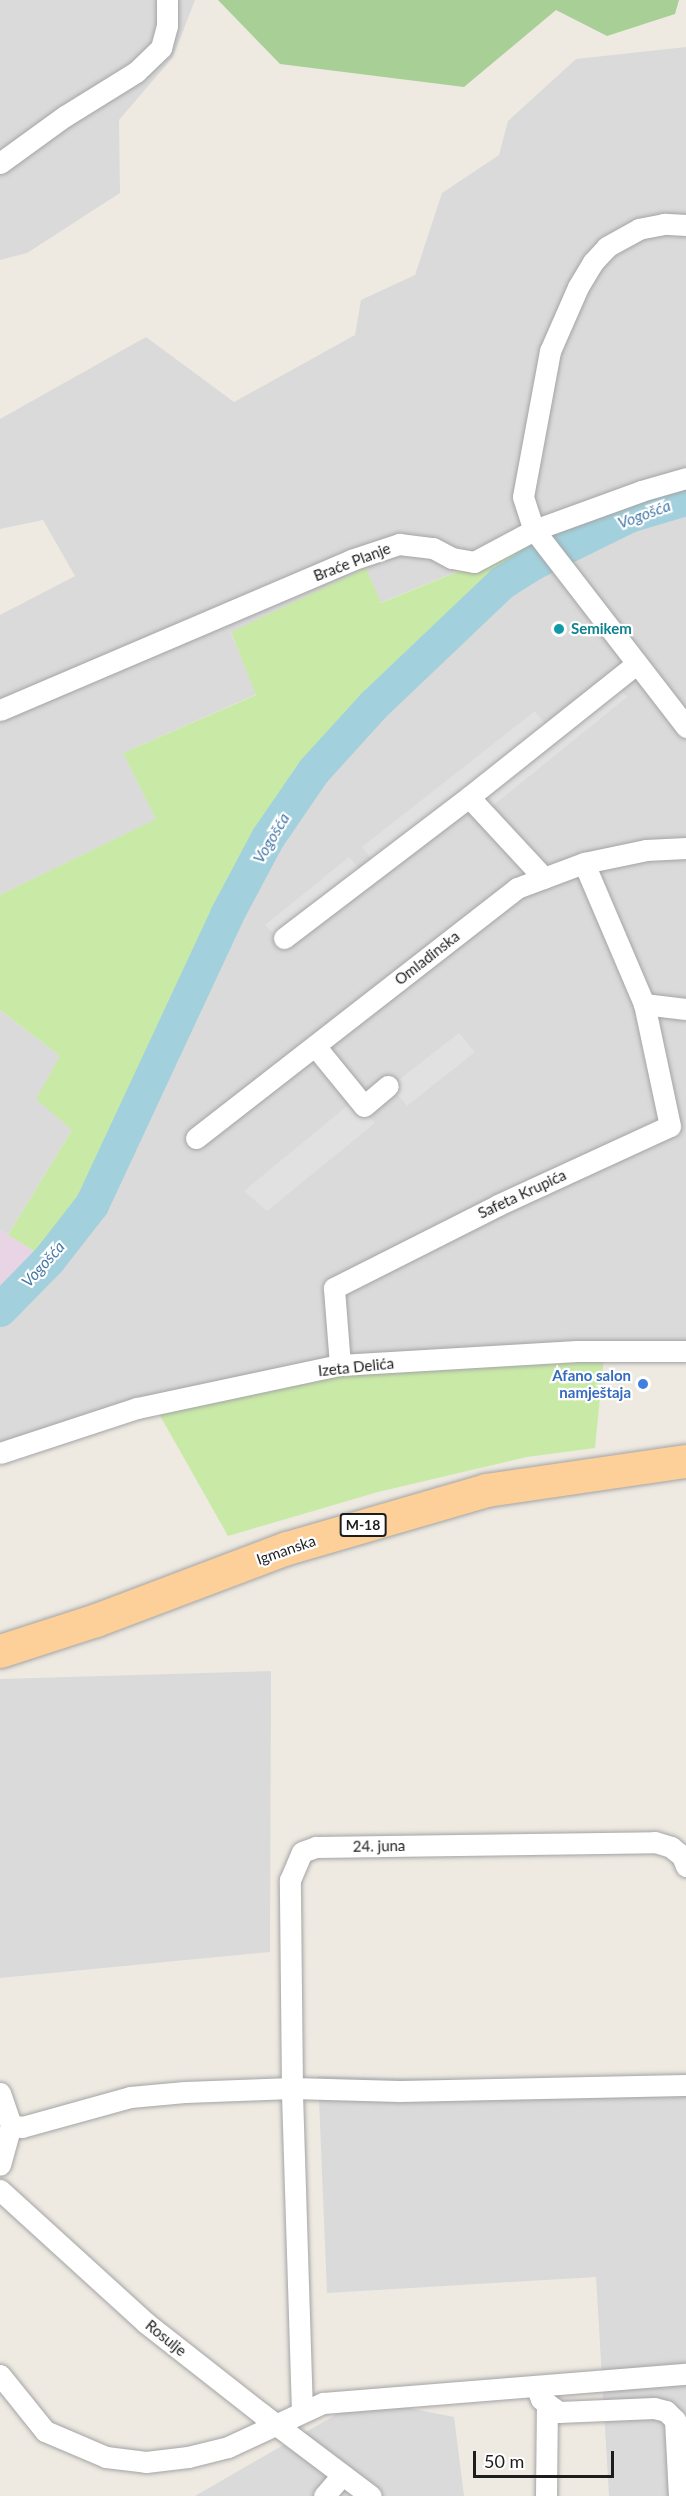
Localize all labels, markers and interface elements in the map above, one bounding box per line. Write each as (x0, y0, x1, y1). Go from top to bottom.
water label: Vogošća (615, 496, 673, 532)
street label: Braće Planje (311, 539, 393, 585)
place label: Semikem (571, 620, 632, 638)
marker: Semikem (552, 622, 566, 636)
water label: Vogošća (249, 810, 293, 866)
street label: Omladinska (391, 927, 463, 989)
street label: Safeta Krupića (475, 1166, 569, 1222)
water label: Vogošća (18, 1237, 68, 1291)
street label: Izeta Delića (317, 1354, 395, 1380)
place label: Afano salon namještaja (552, 1366, 631, 1401)
marker: Afano salon namještaja (636, 1377, 650, 1391)
road number: M-18 (339, 1514, 387, 1536)
street label: Igmanska (254, 1531, 318, 1569)
street label: 24. juna (353, 1837, 405, 1855)
street label: Rosulje (142, 2316, 190, 2360)
scale bar (476, 2439, 617, 2477)
text: 50 m (484, 2450, 524, 2472)

